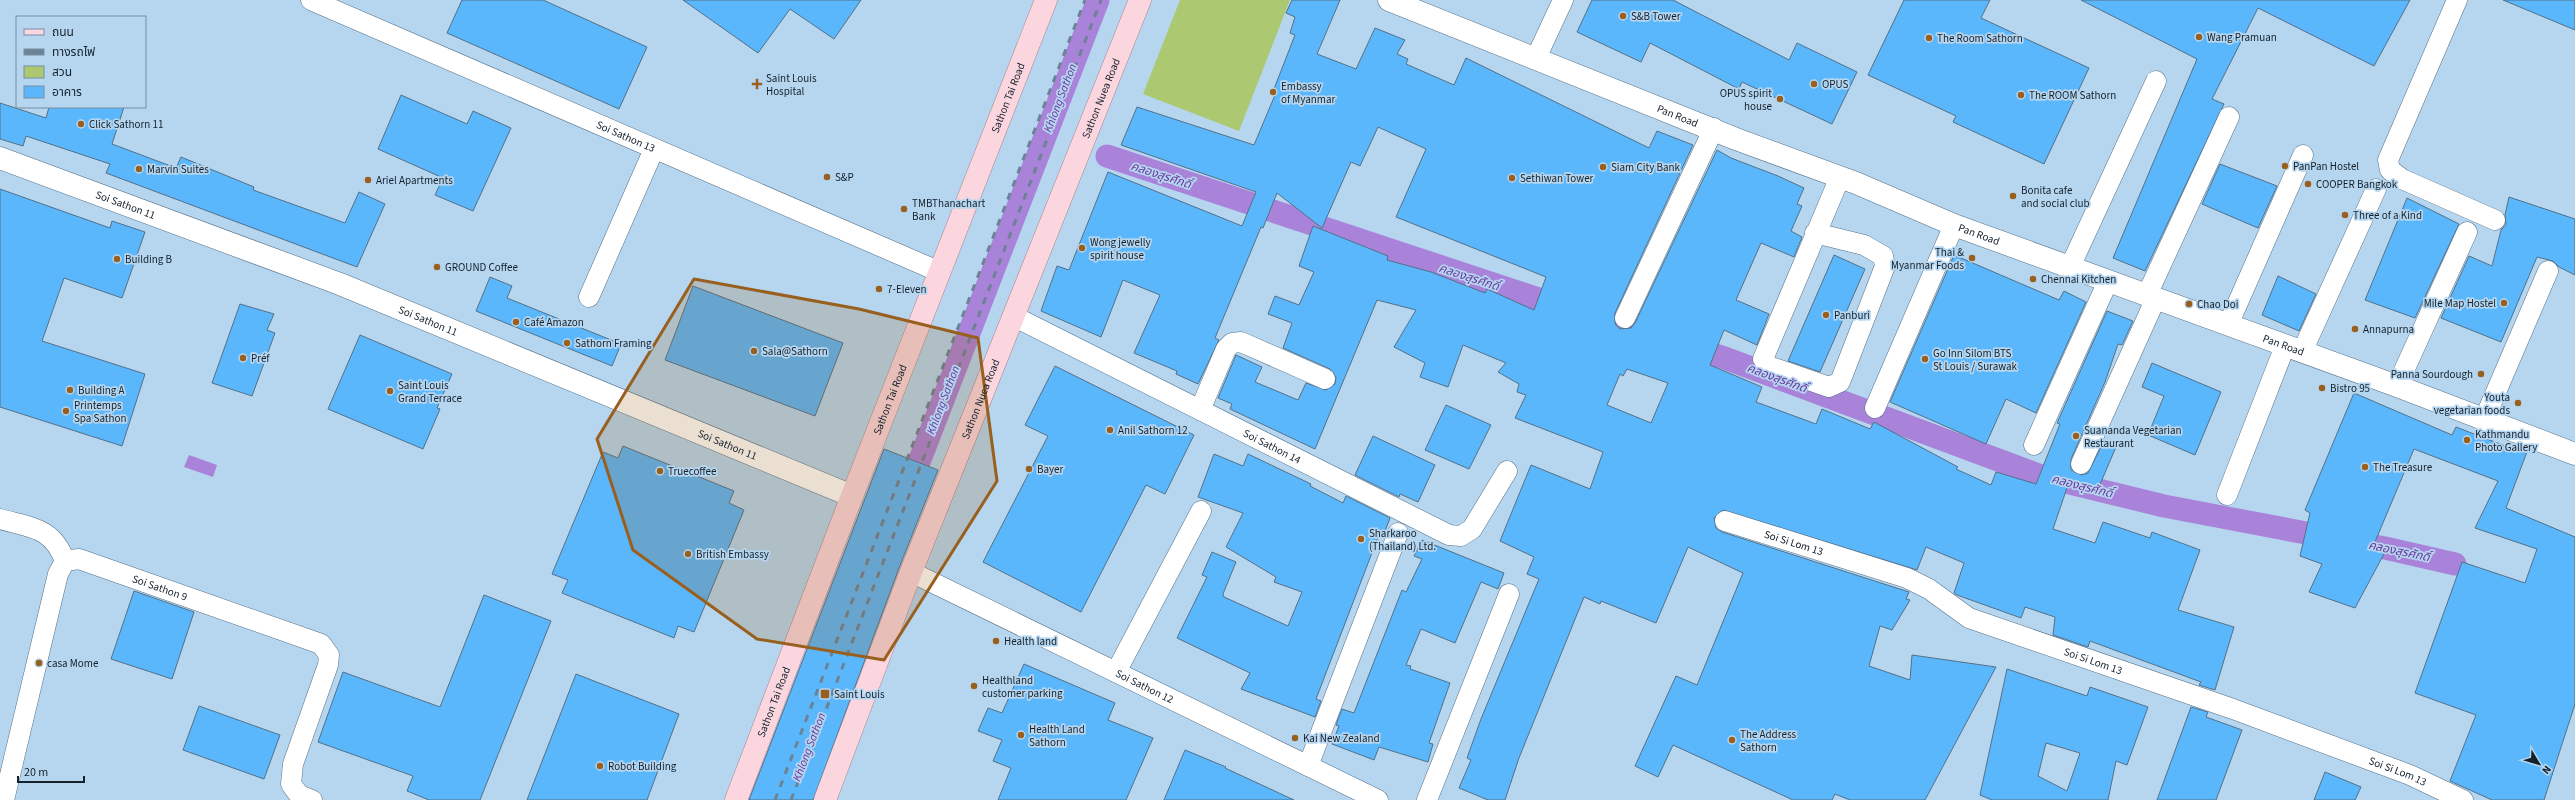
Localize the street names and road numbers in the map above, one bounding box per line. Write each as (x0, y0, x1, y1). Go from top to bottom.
street label: Sathon Nuea Road (1078, 56, 1124, 141)
street label: Sathon Tai Road (988, 61, 1029, 135)
street label: Pan Road (1655, 101, 1700, 131)
street label: Soi Sathon 13 (594, 117, 657, 156)
street label: Soi Sathon 11 (93, 187, 158, 223)
street label: Pan Road (1956, 220, 2002, 249)
street label: Soi Sathon 11 (396, 302, 460, 340)
street label: Pan Road (2261, 331, 2306, 360)
street label: Sathon Nuea Road (958, 357, 1003, 441)
street label: Sathon Tai Road (870, 362, 911, 437)
street label: Soi Sathon 11 (695, 426, 759, 464)
street label: Soi Sathon 14 (1240, 426, 1304, 468)
street label: Soi Si Lom 13 (1762, 527, 1825, 559)
street label: Soi Sathon 9 (130, 571, 189, 604)
street label: Soi Si Lom 13 (2062, 644, 2124, 678)
street label: Sathon Tai Road (754, 665, 794, 740)
street label: Soi Sathon 12 (1113, 666, 1176, 707)
street label: Soi Si Lom 13 (2367, 753, 2429, 790)

